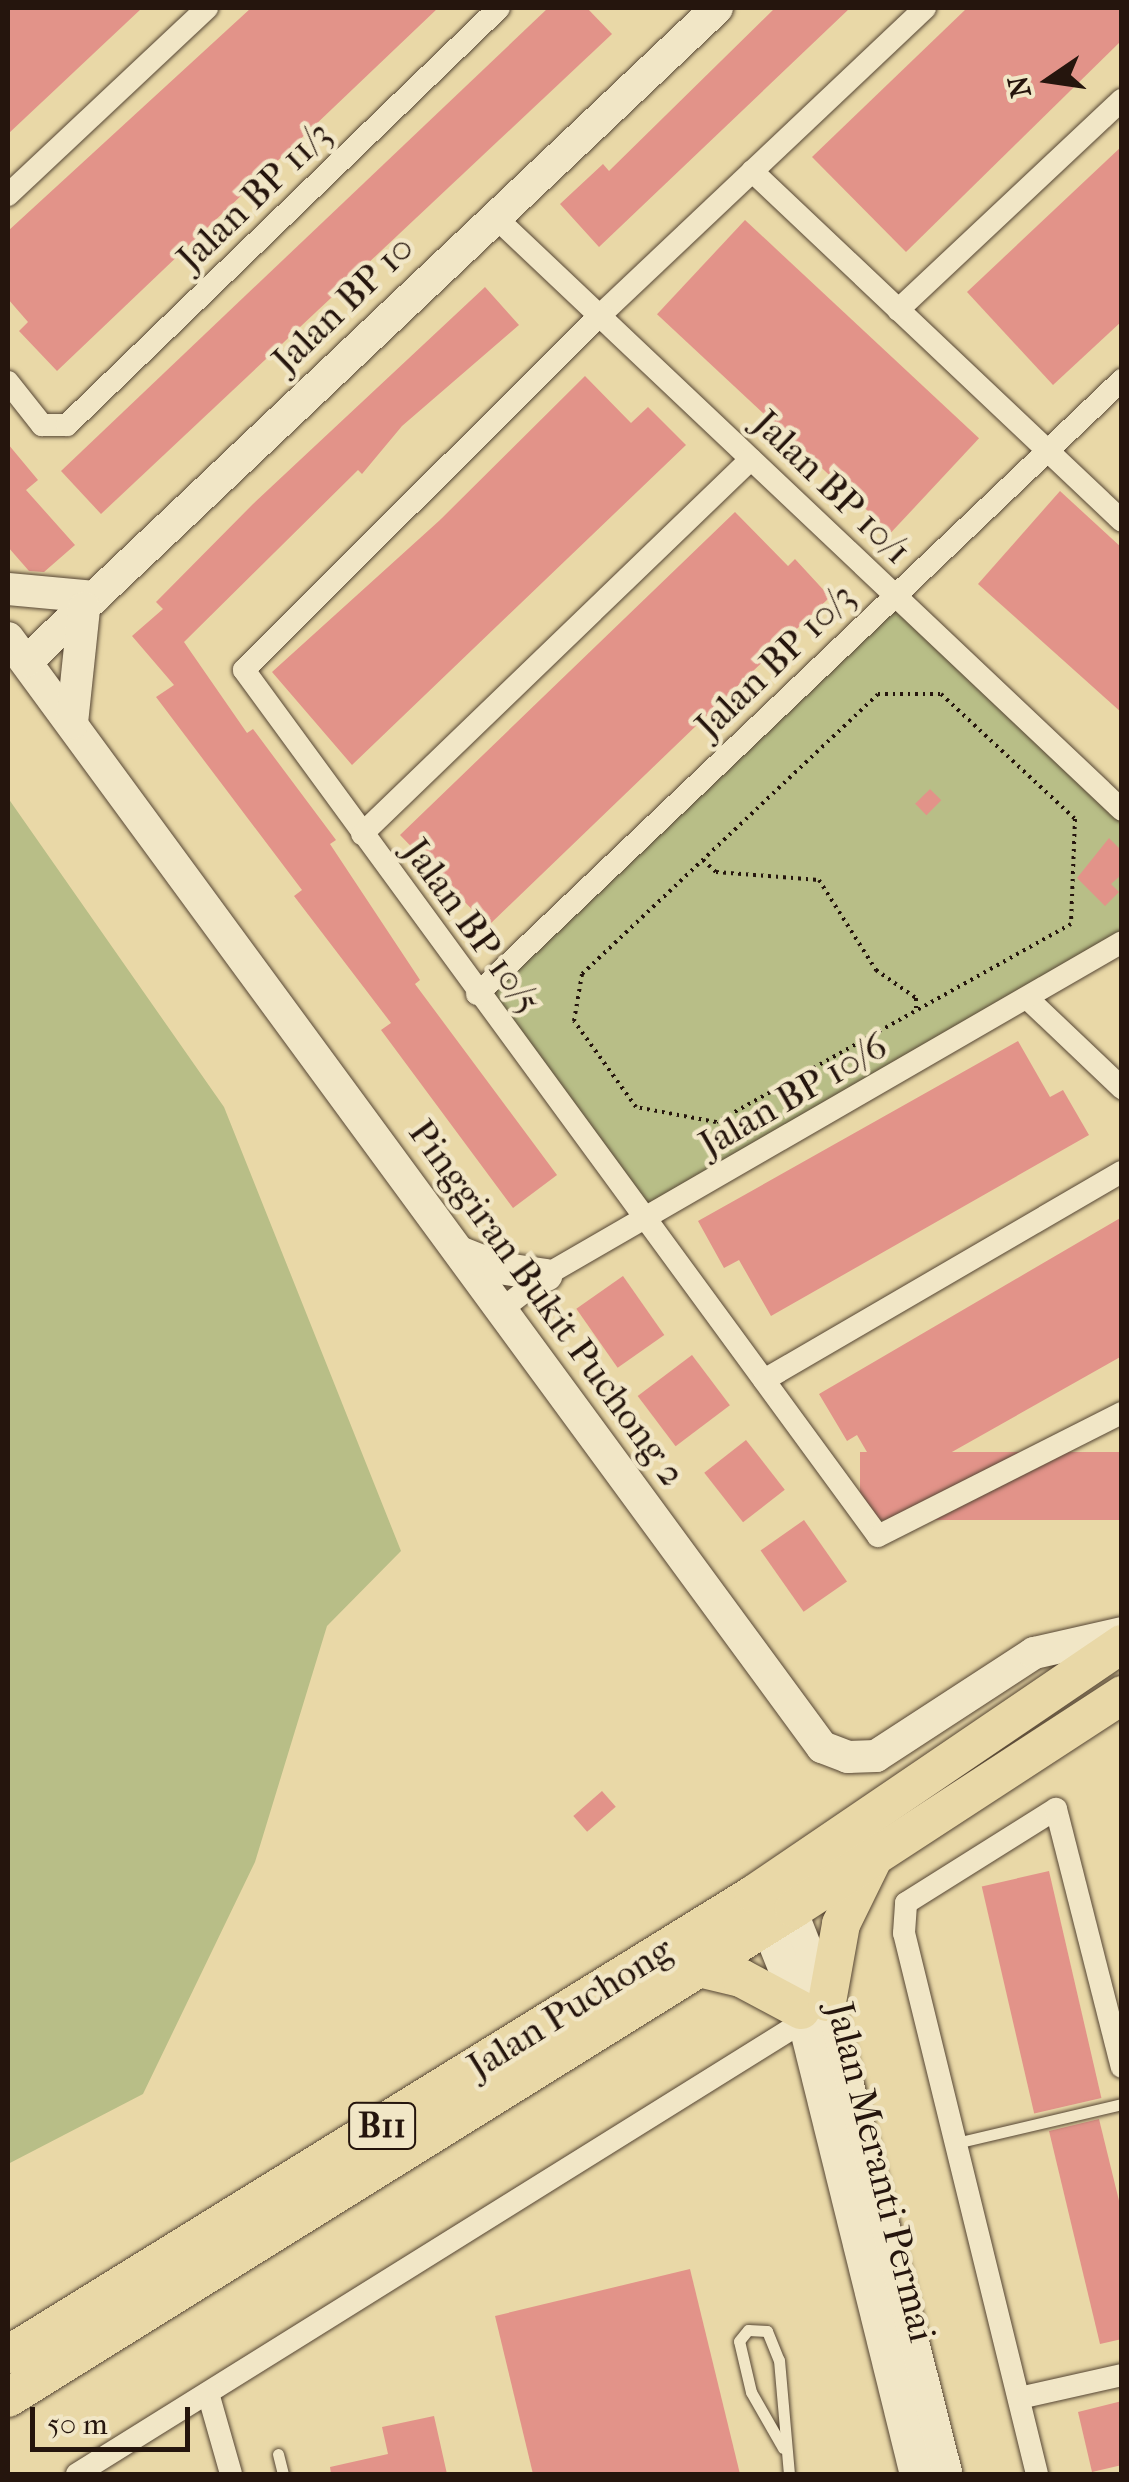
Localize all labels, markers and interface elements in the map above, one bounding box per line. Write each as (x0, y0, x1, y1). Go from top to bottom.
north arrow (999, 30, 1099, 130)
text: N (1001, 73, 1038, 101)
street label: Jalan BP 11/3 (167, 111, 341, 281)
street label: Jalan BP 10 (263, 225, 423, 383)
street label: Jalan BP 10/1 (743, 400, 921, 574)
street label: Jalan BP 10/3 (686, 574, 864, 748)
street label: Jalan BP 10/5 (393, 830, 551, 1022)
street label: Jalan BP 10/6 (691, 1023, 895, 1167)
street label: Pinggiran Bukit Puchong 2 (399, 1111, 695, 1495)
street label: Jalan Puchong (459, 1927, 681, 2089)
street label: Jalan Meranti Permai (817, 1997, 945, 2347)
road number: B11 (347, 2096, 417, 2156)
scale bar (35, 2387, 195, 2449)
text: 50 m (47, 2407, 108, 2442)

